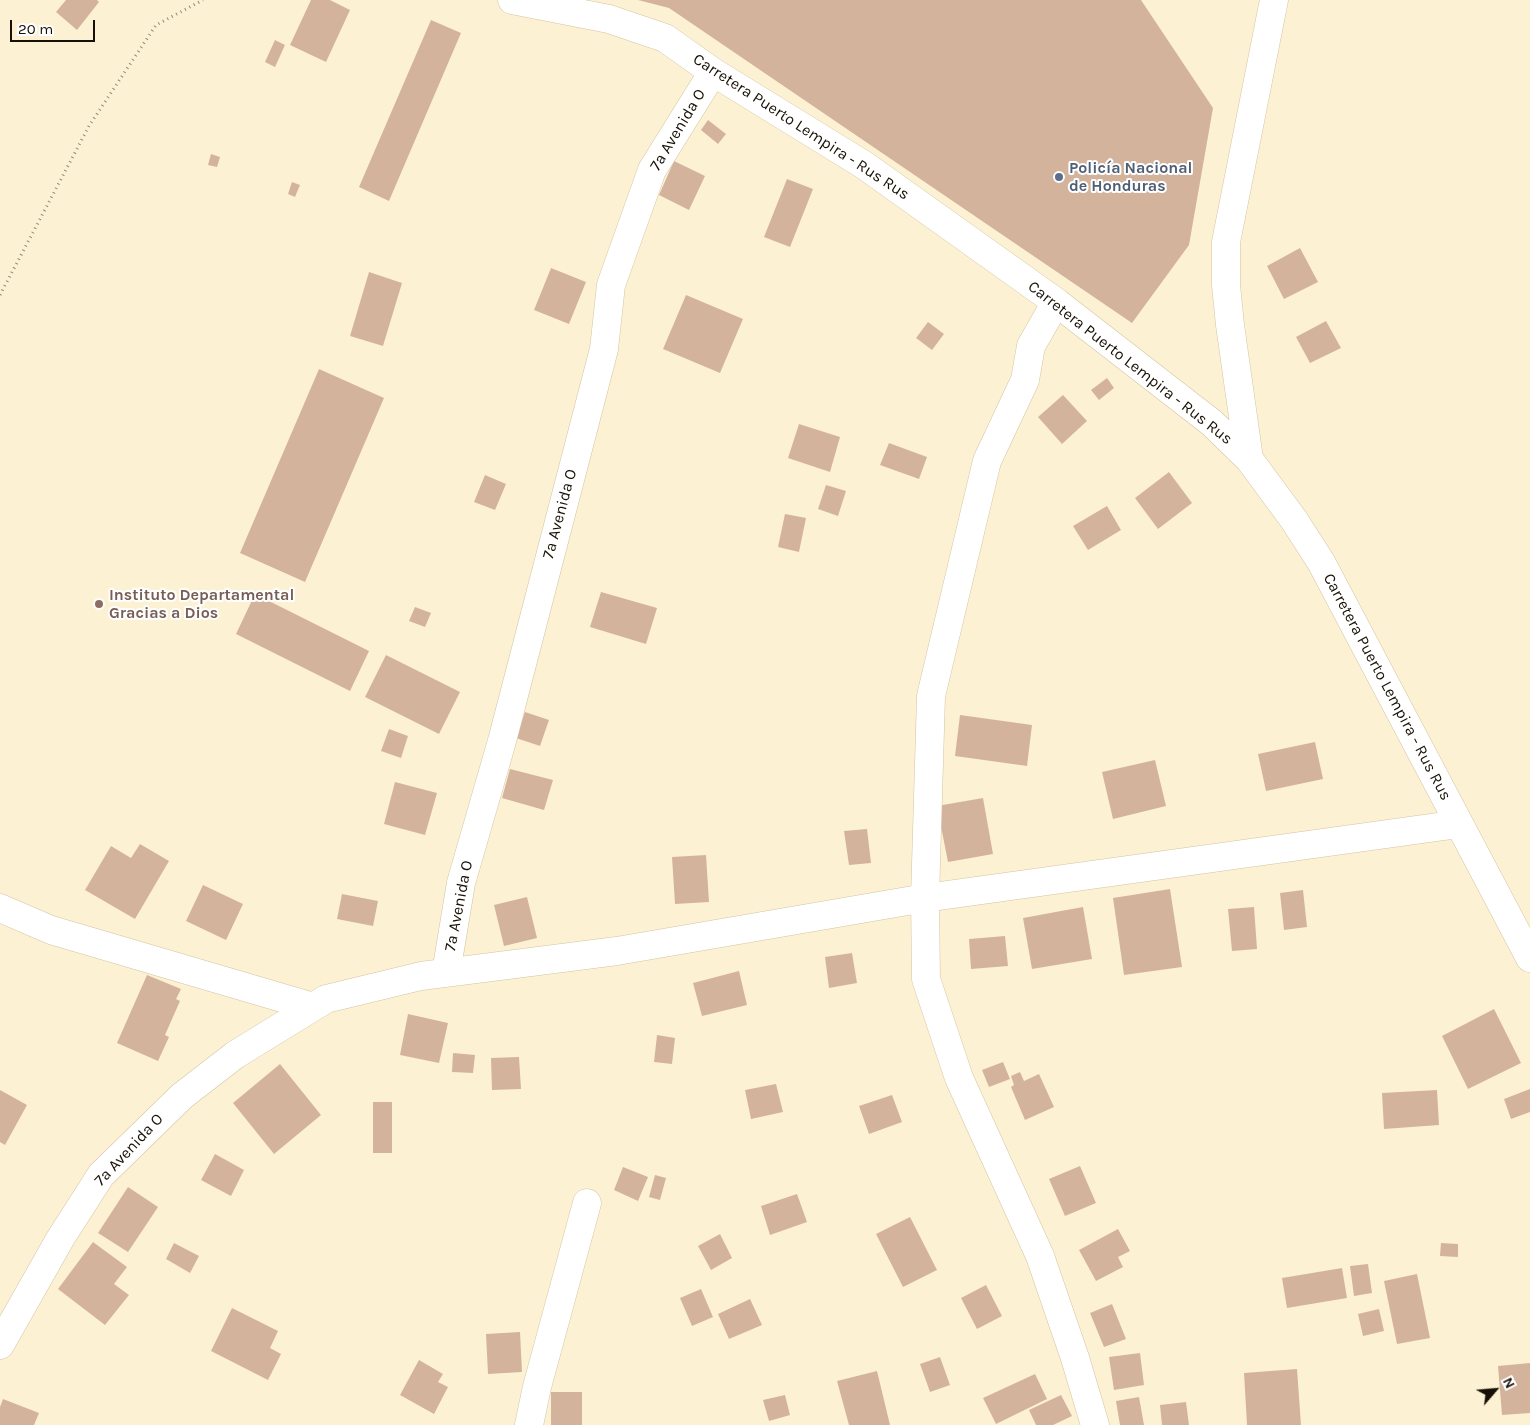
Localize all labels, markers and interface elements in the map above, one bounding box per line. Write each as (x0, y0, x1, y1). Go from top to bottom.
scale bar (12, 10, 98, 42)
text: 20 m (18, 20, 53, 38)
street label: Carretera Puerto Lempira - Rus Rus (689, 50, 913, 204)
street label: 7a Avenida O (646, 86, 710, 174)
place label: Policía Nacional de Honduras (1069, 158, 1192, 196)
marker: Policía Nacional de Honduras (1053, 171, 1065, 183)
street label: Carretera Puerto Lempira - Rus Rus (1024, 277, 1236, 449)
street label: 7a Avenida O (539, 467, 581, 561)
street label: Carretera Puerto Lempira - Rus Rus (1319, 570, 1455, 804)
place label: Instituto Departamental Gracias a Dios (109, 585, 294, 623)
marker: Instituto Departamental Gracias a Dios (93, 598, 105, 610)
street label: 7a Avenida O (441, 859, 477, 953)
street label: 7a Avenida O (91, 1110, 167, 1190)
north arrow (1470, 1365, 1520, 1415)
text: N (1499, 1375, 1519, 1391)

